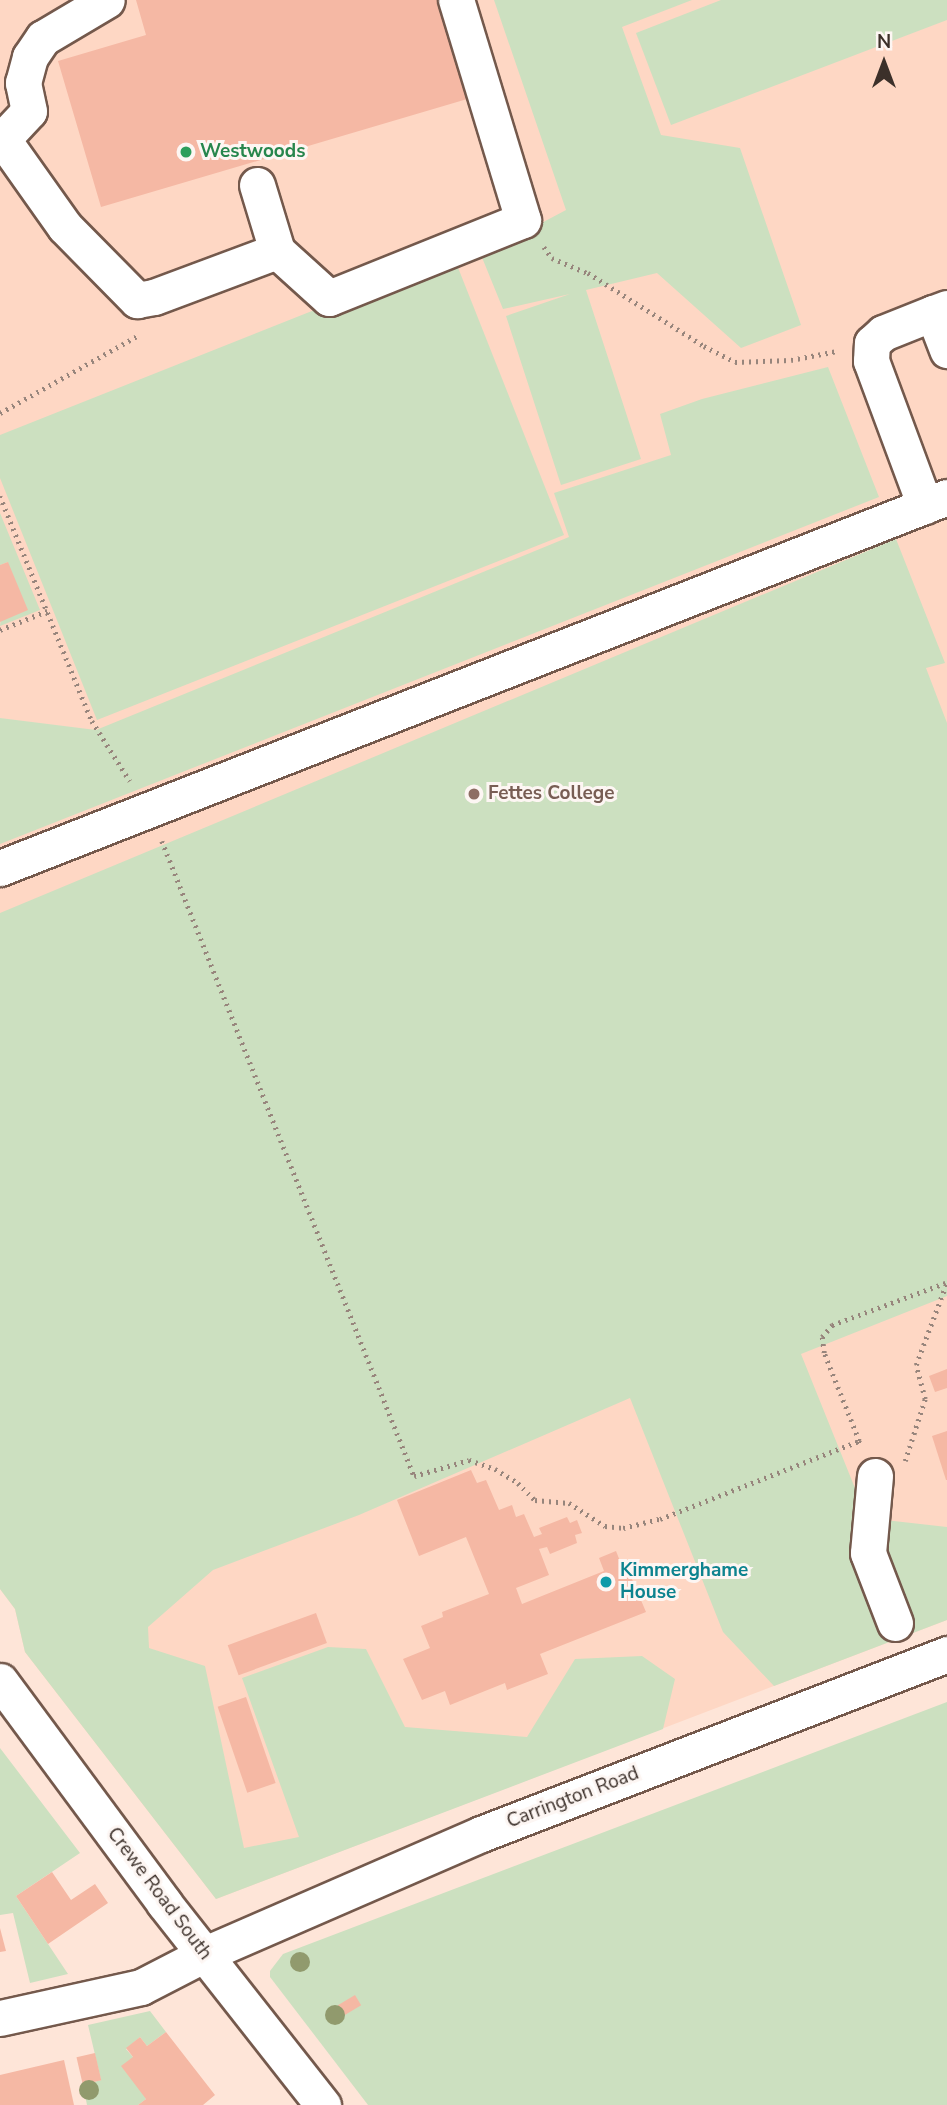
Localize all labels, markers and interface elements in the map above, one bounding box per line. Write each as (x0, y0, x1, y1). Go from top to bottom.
north arrow (849, 28, 919, 98)
text: N (877, 29, 891, 55)
place label: Westwoods (200, 141, 305, 163)
marker: Westwoods (178, 144, 194, 160)
place label: Fettes College (488, 783, 615, 805)
marker: Fettes College (466, 786, 482, 802)
place label: Kimmerghame House (620, 1560, 748, 1604)
marker: Kimmerghame House (598, 1574, 614, 1590)
street label: Carrington Road (504, 1762, 642, 1834)
street label: Crewe Road South (102, 1823, 216, 1965)

